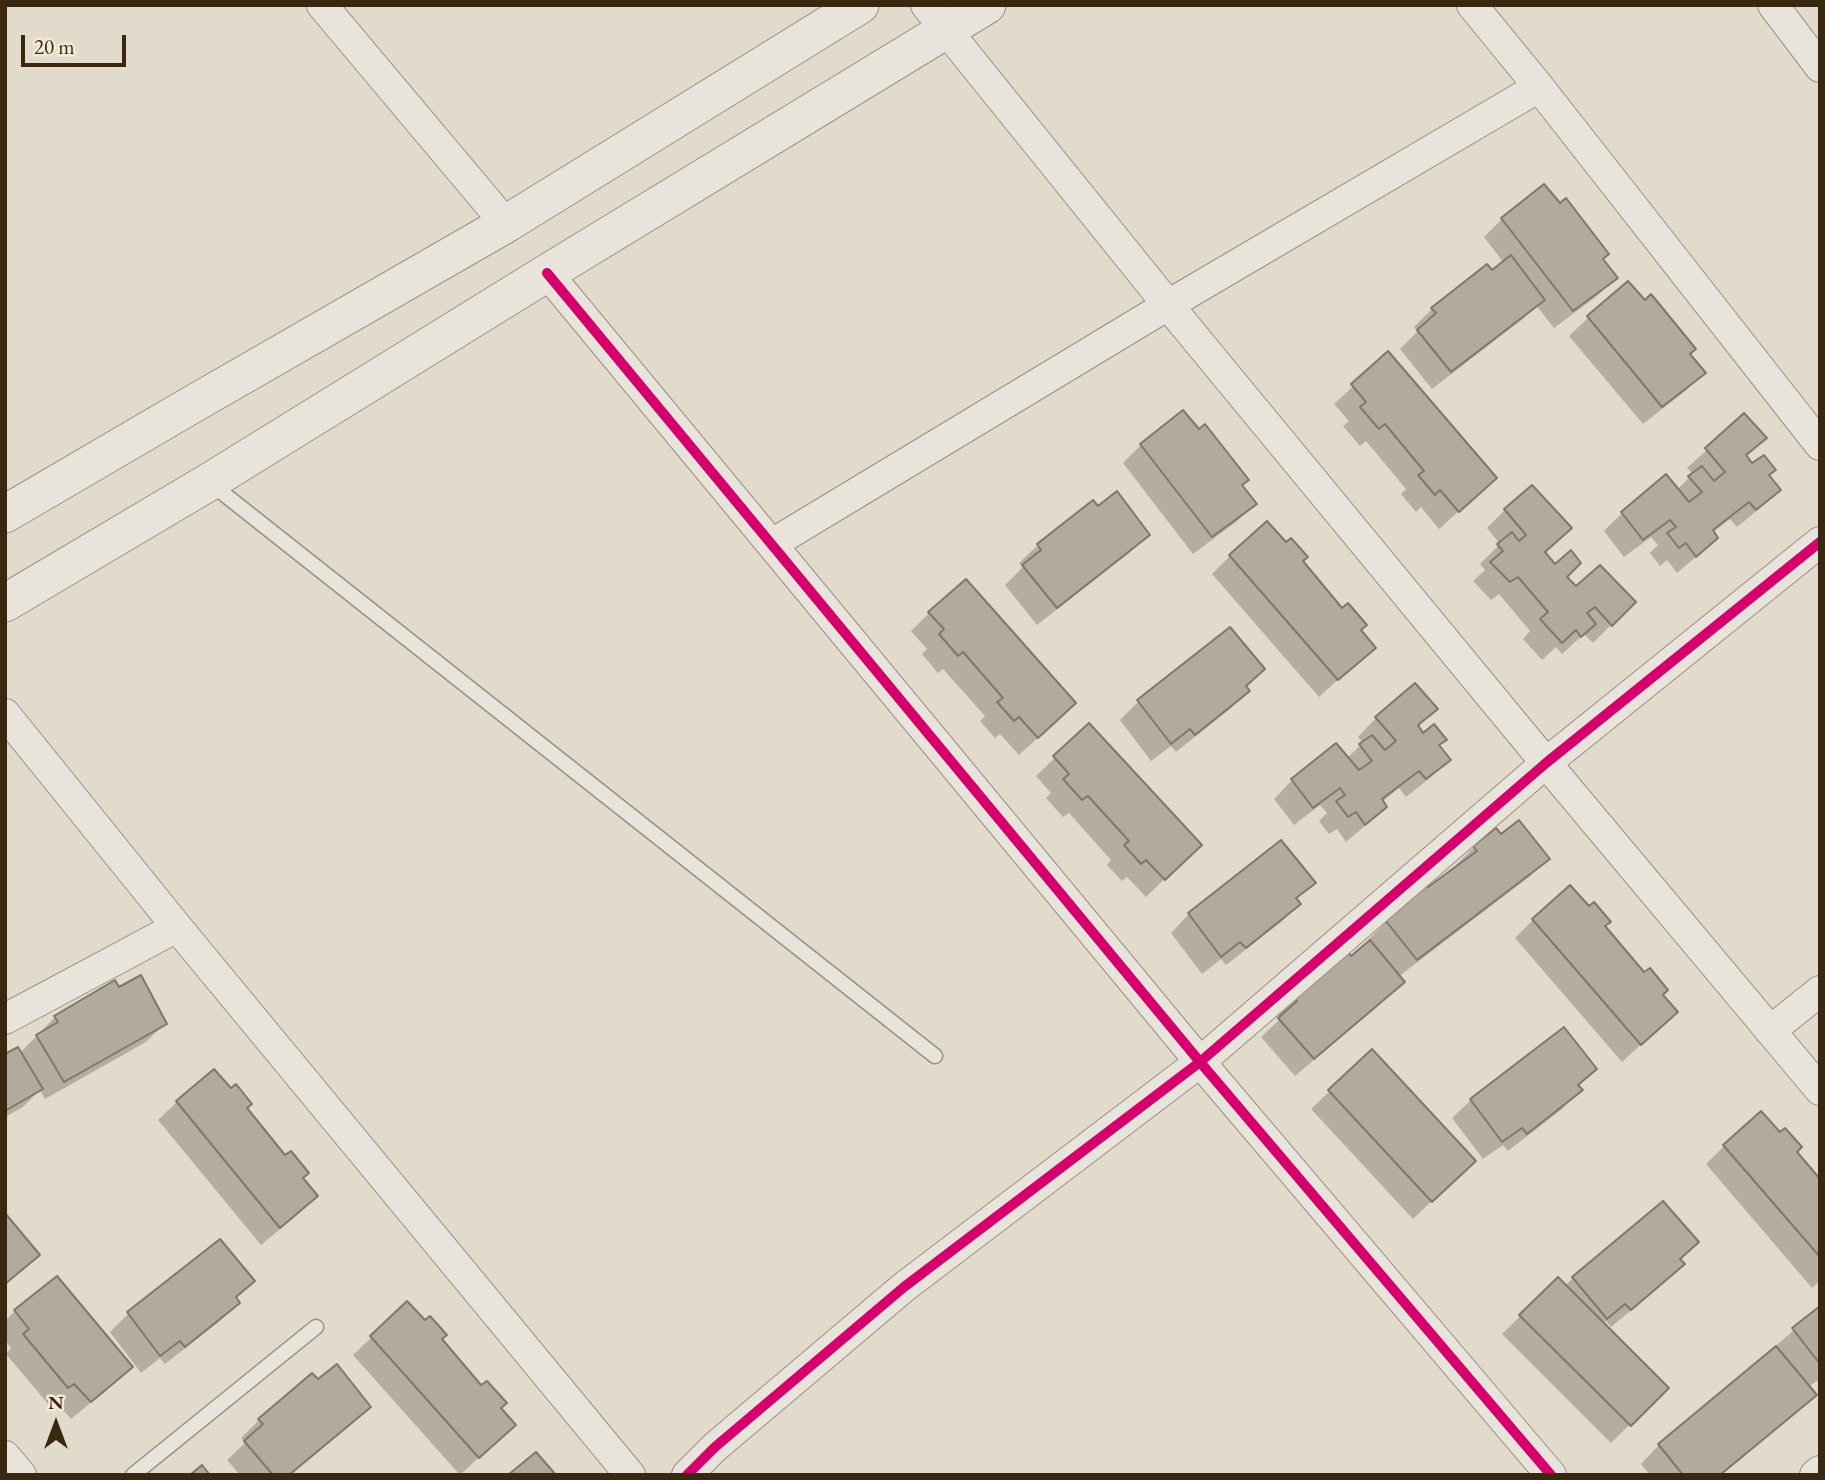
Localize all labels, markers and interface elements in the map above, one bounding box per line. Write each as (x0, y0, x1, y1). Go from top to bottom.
scale bar (24, 21, 130, 65)
text: 20 m (34, 33, 75, 60)
north arrow (21, 1389, 91, 1459)
text: N (48, 1390, 64, 1415)

